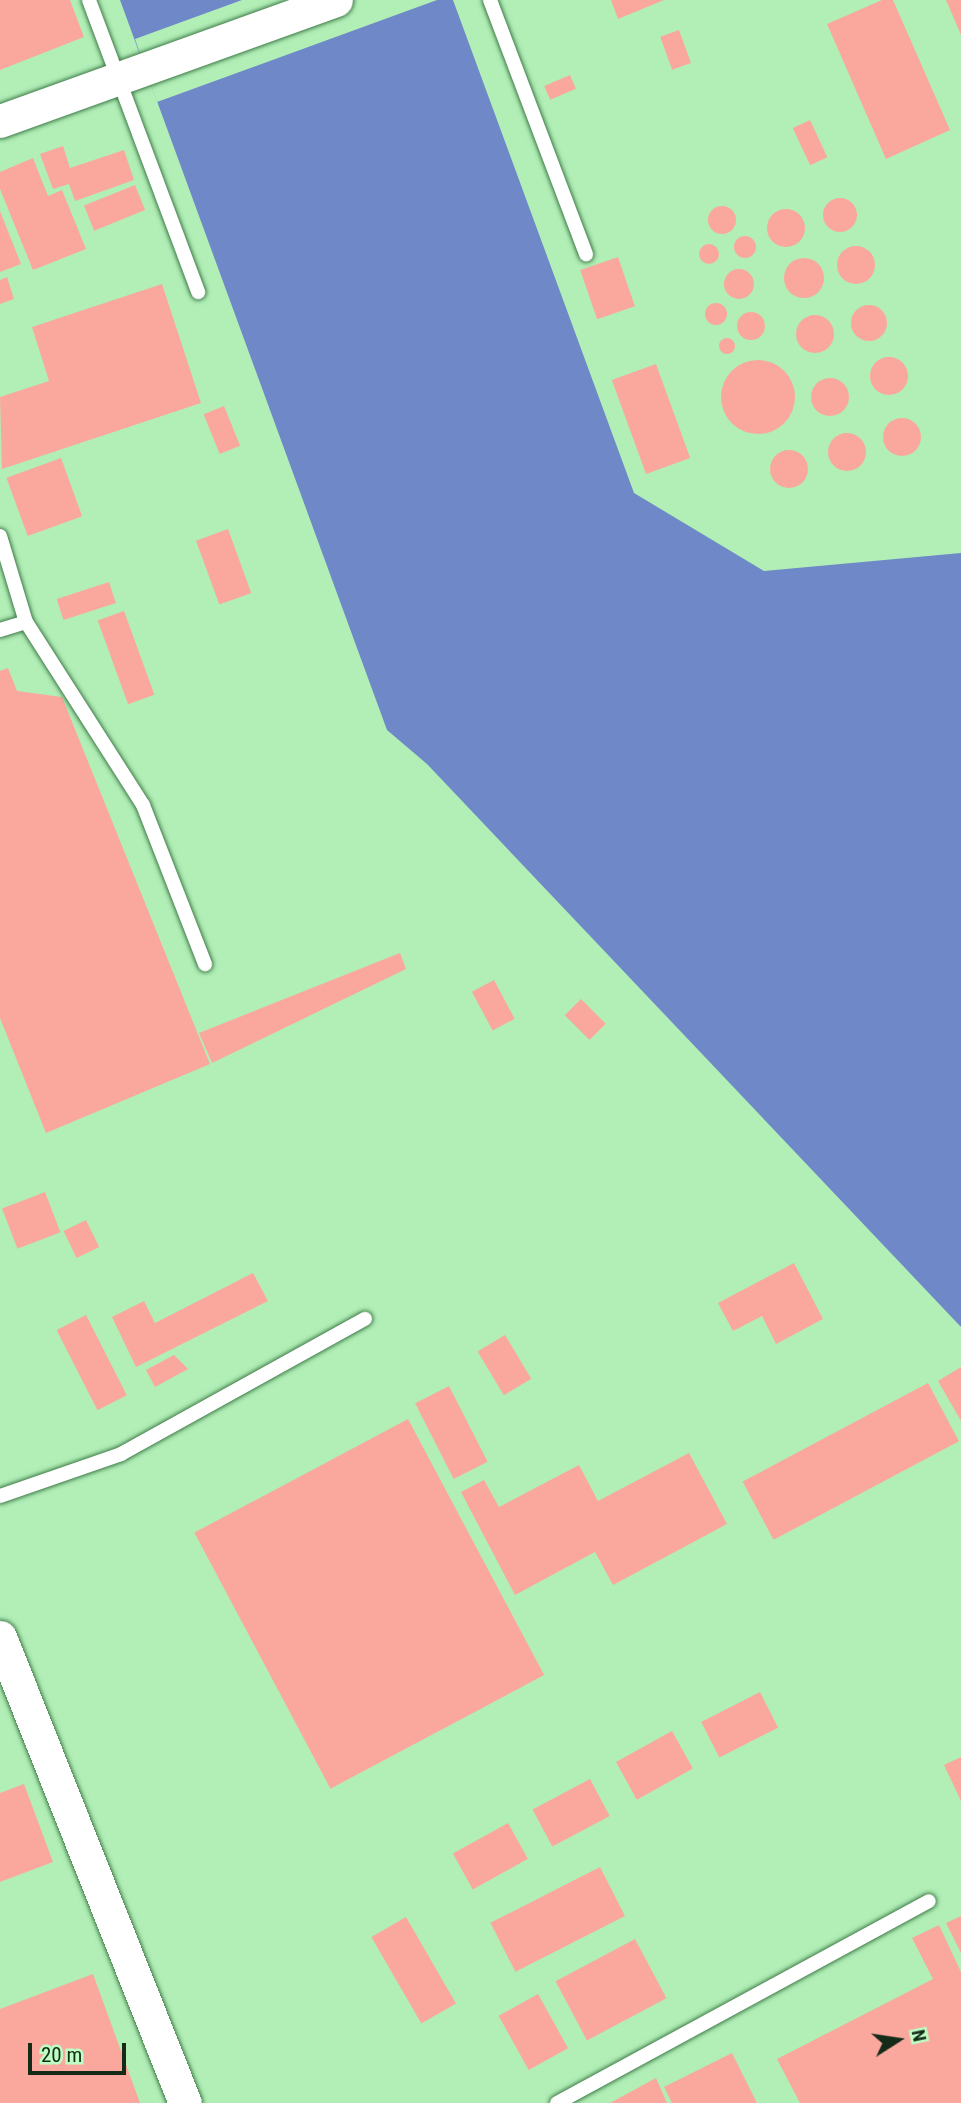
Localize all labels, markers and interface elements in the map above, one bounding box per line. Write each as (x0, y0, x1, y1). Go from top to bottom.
north arrow (863, 2005, 933, 2075)
text: N (907, 2027, 931, 2044)
scale bar (32, 2030, 130, 2074)
text: 20 m (41, 2043, 82, 2067)

